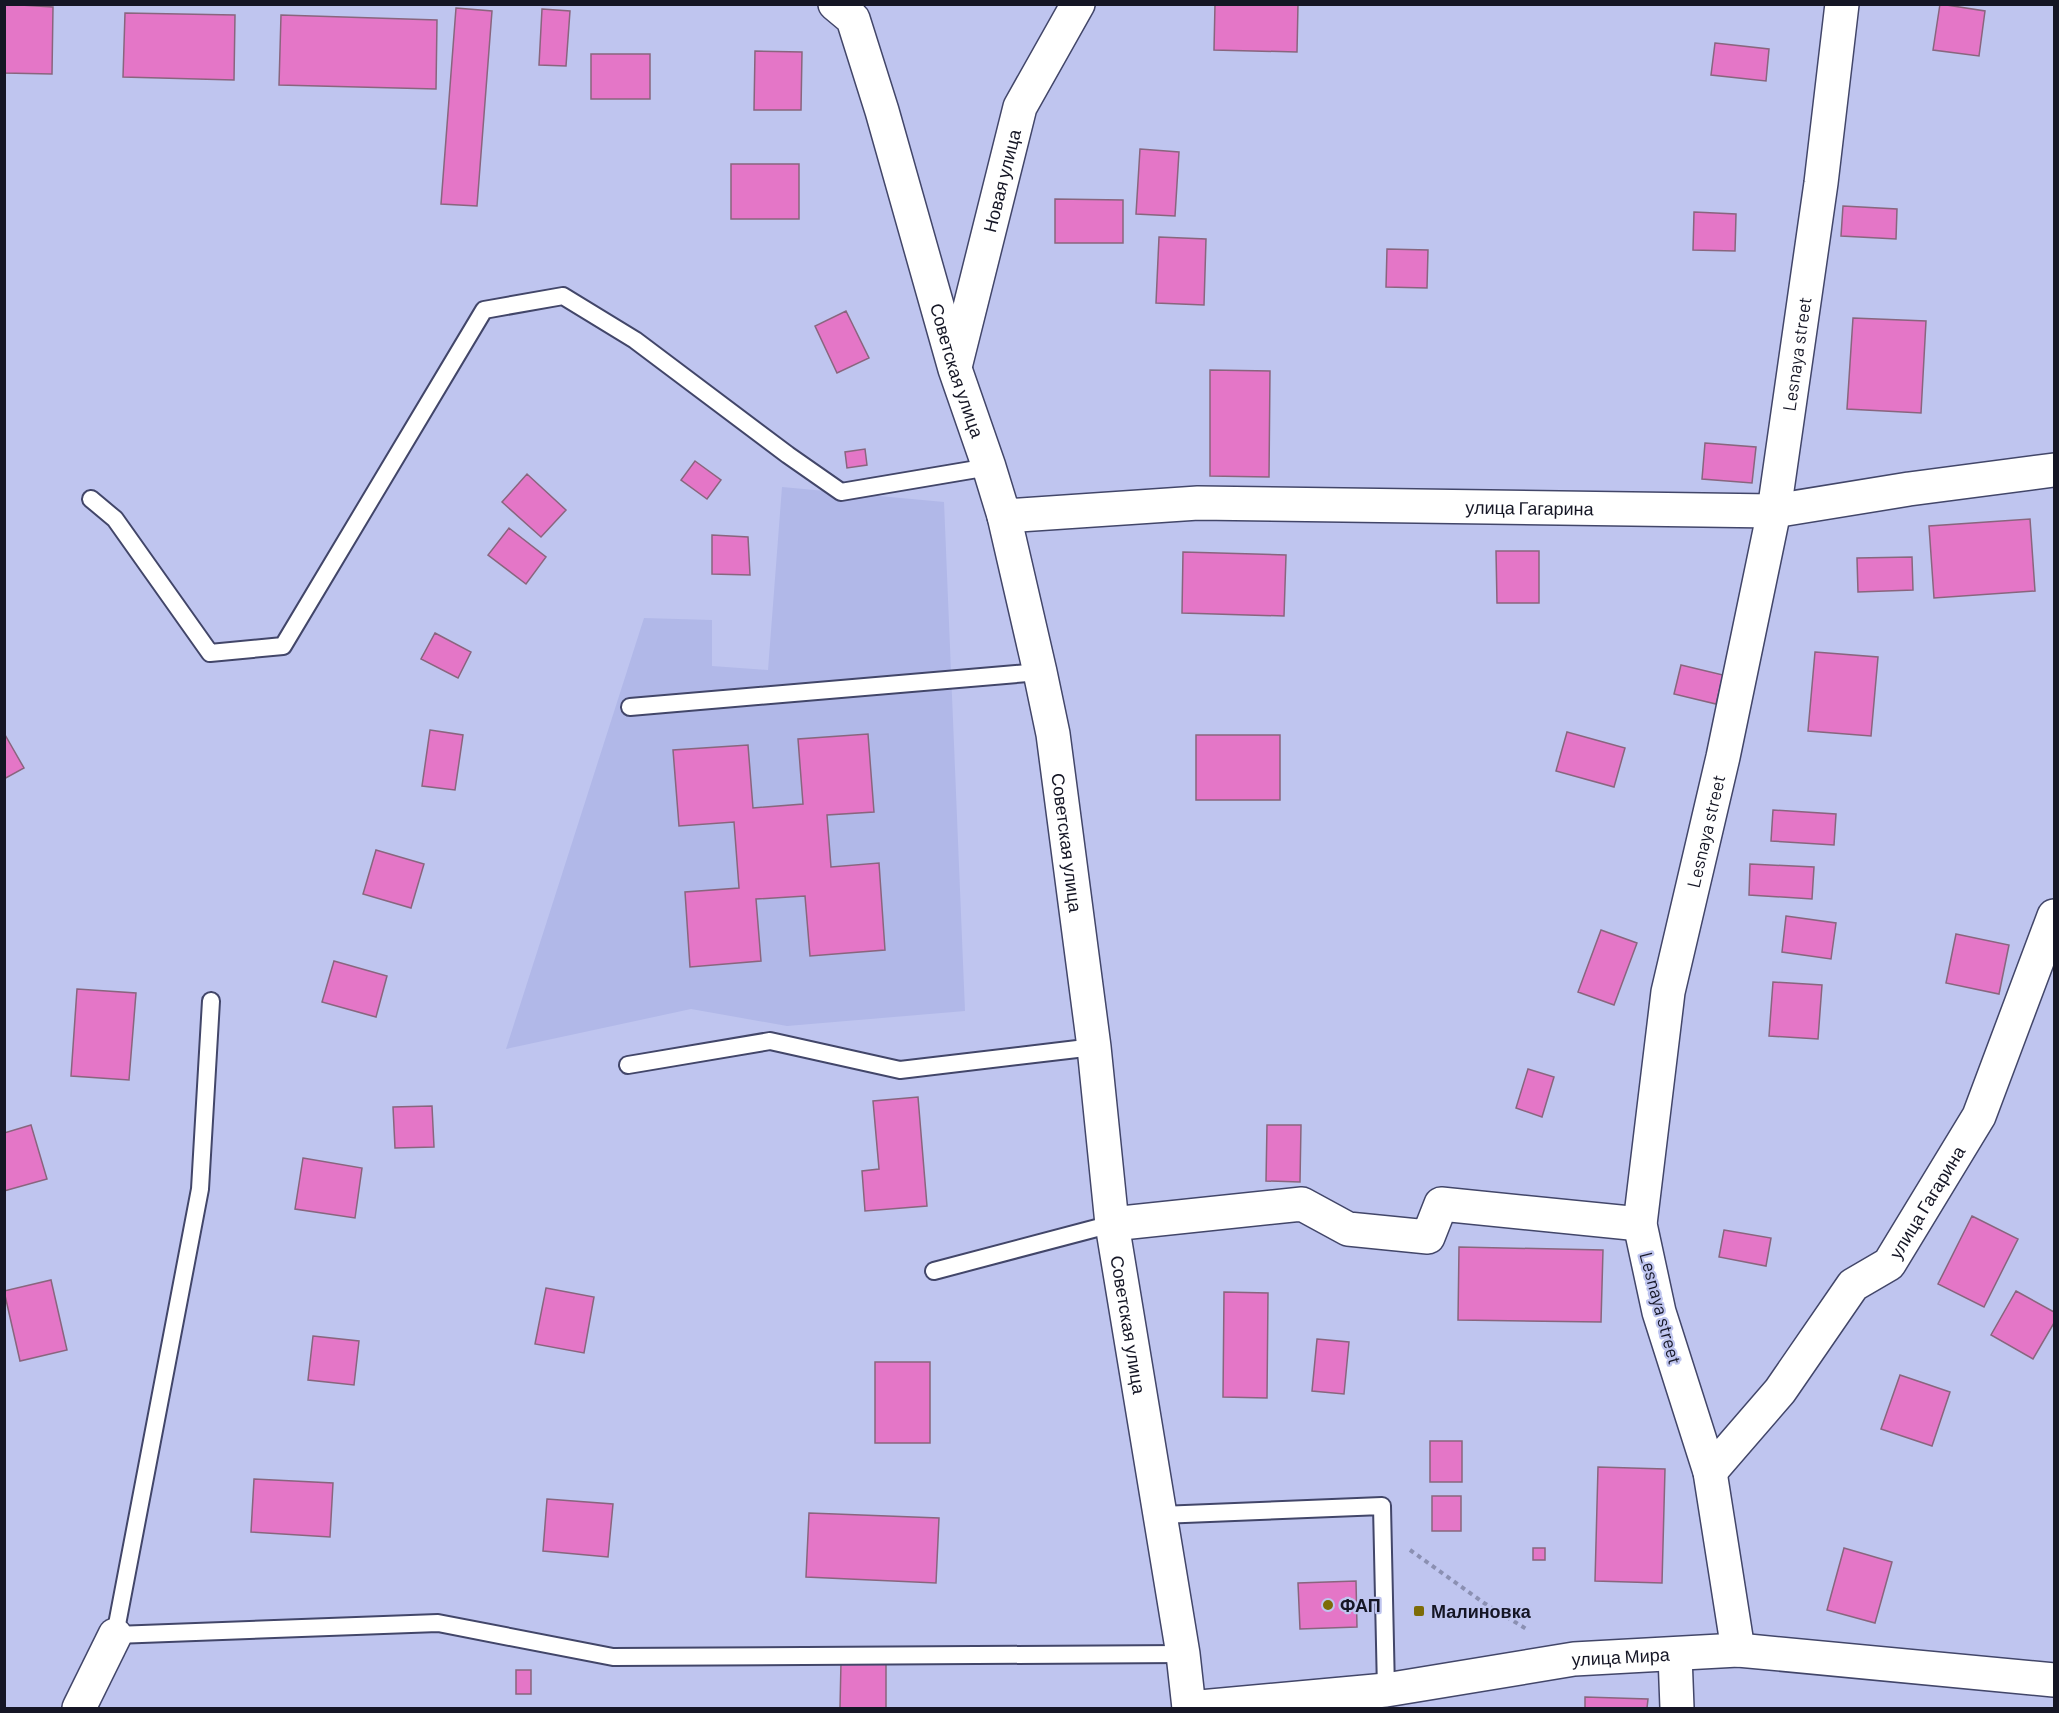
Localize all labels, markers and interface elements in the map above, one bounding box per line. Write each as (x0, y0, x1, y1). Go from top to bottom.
street label: Новая улица (978, 126, 1025, 234)
street label: Lesnaya street (1777, 295, 1816, 413)
street label: Советская улица (926, 301, 989, 442)
street label: улица Гагарина (1465, 496, 1595, 520)
street label: Советская улица (1047, 772, 1087, 914)
street label: Lesnaya street (1682, 773, 1729, 890)
street label: улица Гагарина (1884, 1141, 1970, 1262)
street label: Lesnaya street (1635, 1249, 1687, 1367)
street label: Советская улица (1106, 1254, 1151, 1396)
place label: ФАП (1340, 1594, 1381, 1616)
marker: ФАП (1321, 1598, 1335, 1612)
place label: Малиновка (1431, 1600, 1532, 1622)
marker: Малиновка (1412, 1604, 1426, 1618)
street label: улица Мира (1571, 1643, 1671, 1670)

